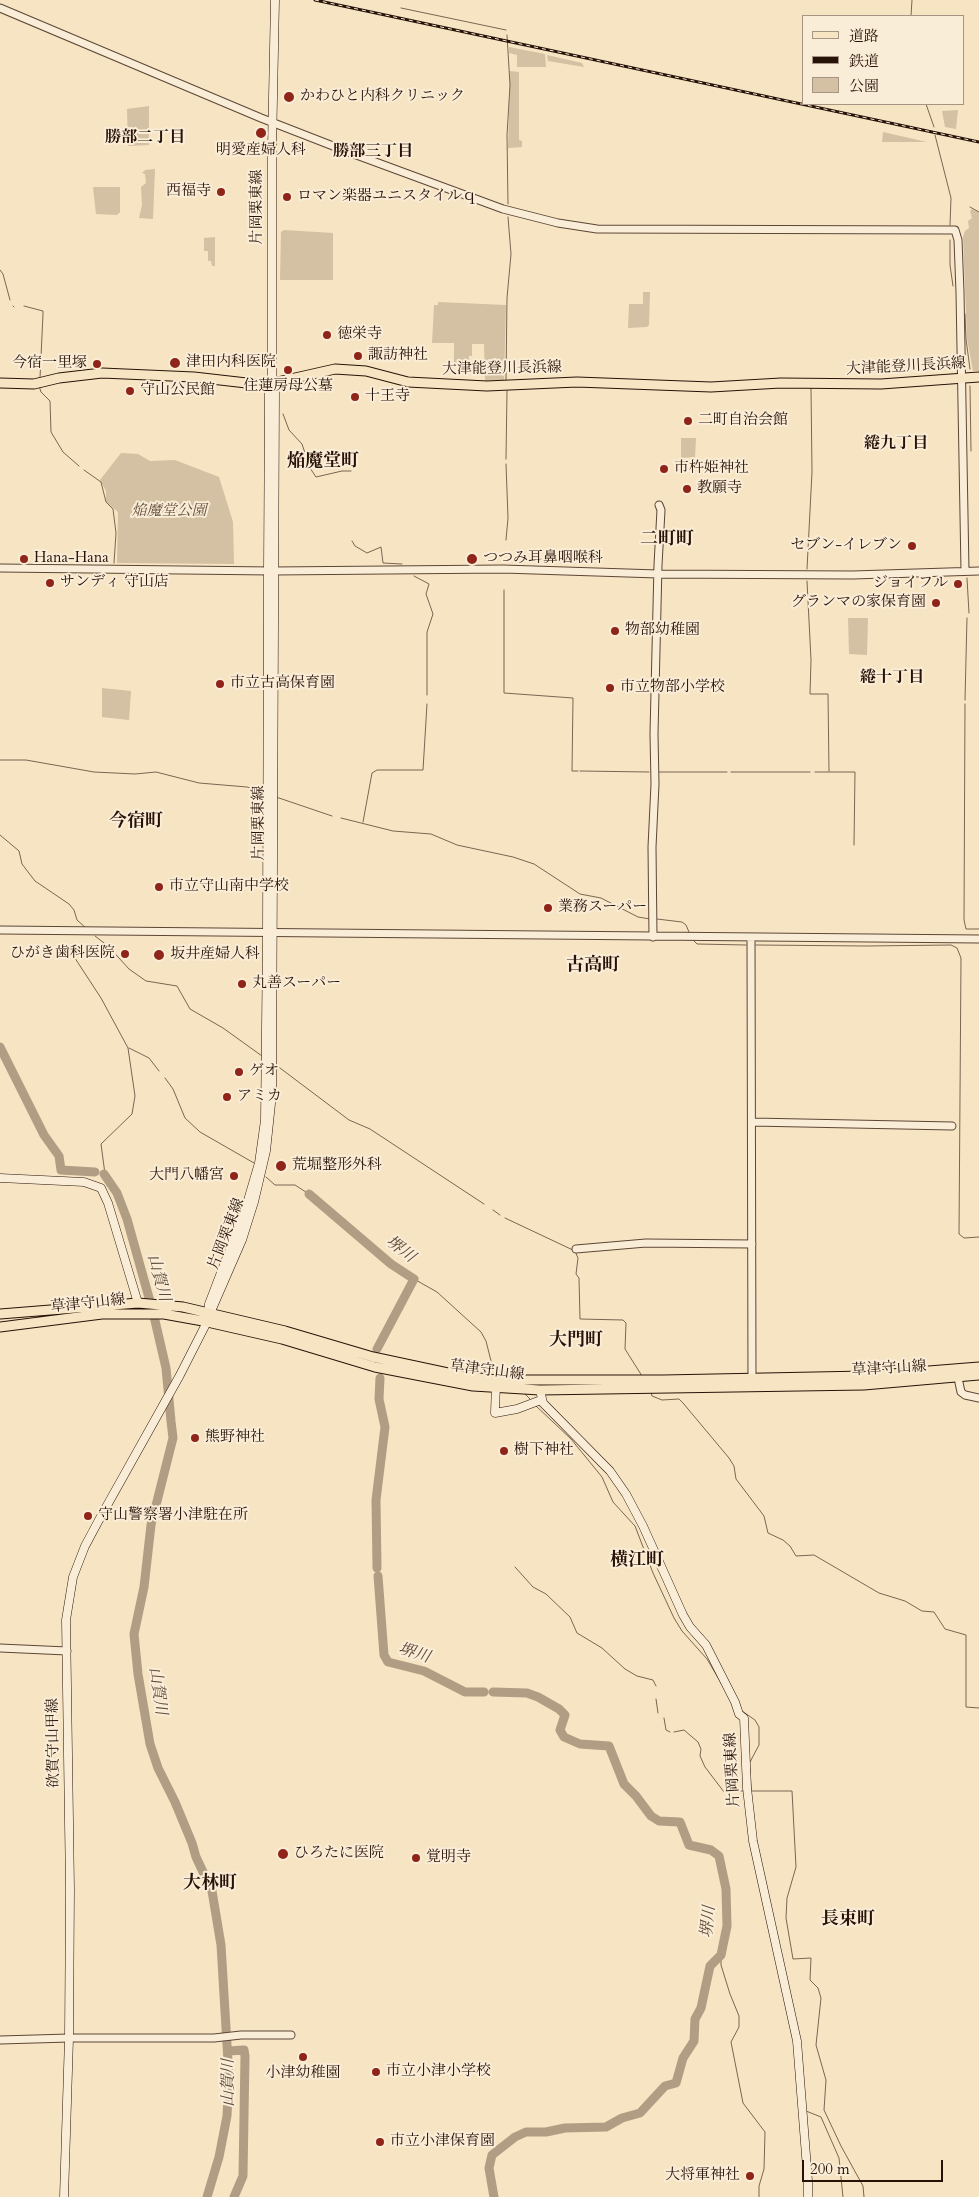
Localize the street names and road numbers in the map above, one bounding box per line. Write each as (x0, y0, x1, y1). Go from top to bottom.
street label: 片岡栗東線 (249, 170, 267, 244)
street label: 大津能登川長浜線 (846, 355, 966, 379)
street label: 大津能登川長浜線 (442, 359, 562, 379)
street label: 片岡栗東線 (251, 786, 269, 860)
street label: 片岡栗東線 (205, 1196, 249, 1272)
street label: 草津守山線 (50, 1291, 126, 1317)
street label: 草津守山線 (449, 1357, 525, 1385)
street label: 草津守山線 (851, 1358, 927, 1380)
street label: 欲賀守山甲線 (44, 1698, 64, 1788)
street label: 片岡栗東線 (722, 1732, 744, 1808)

